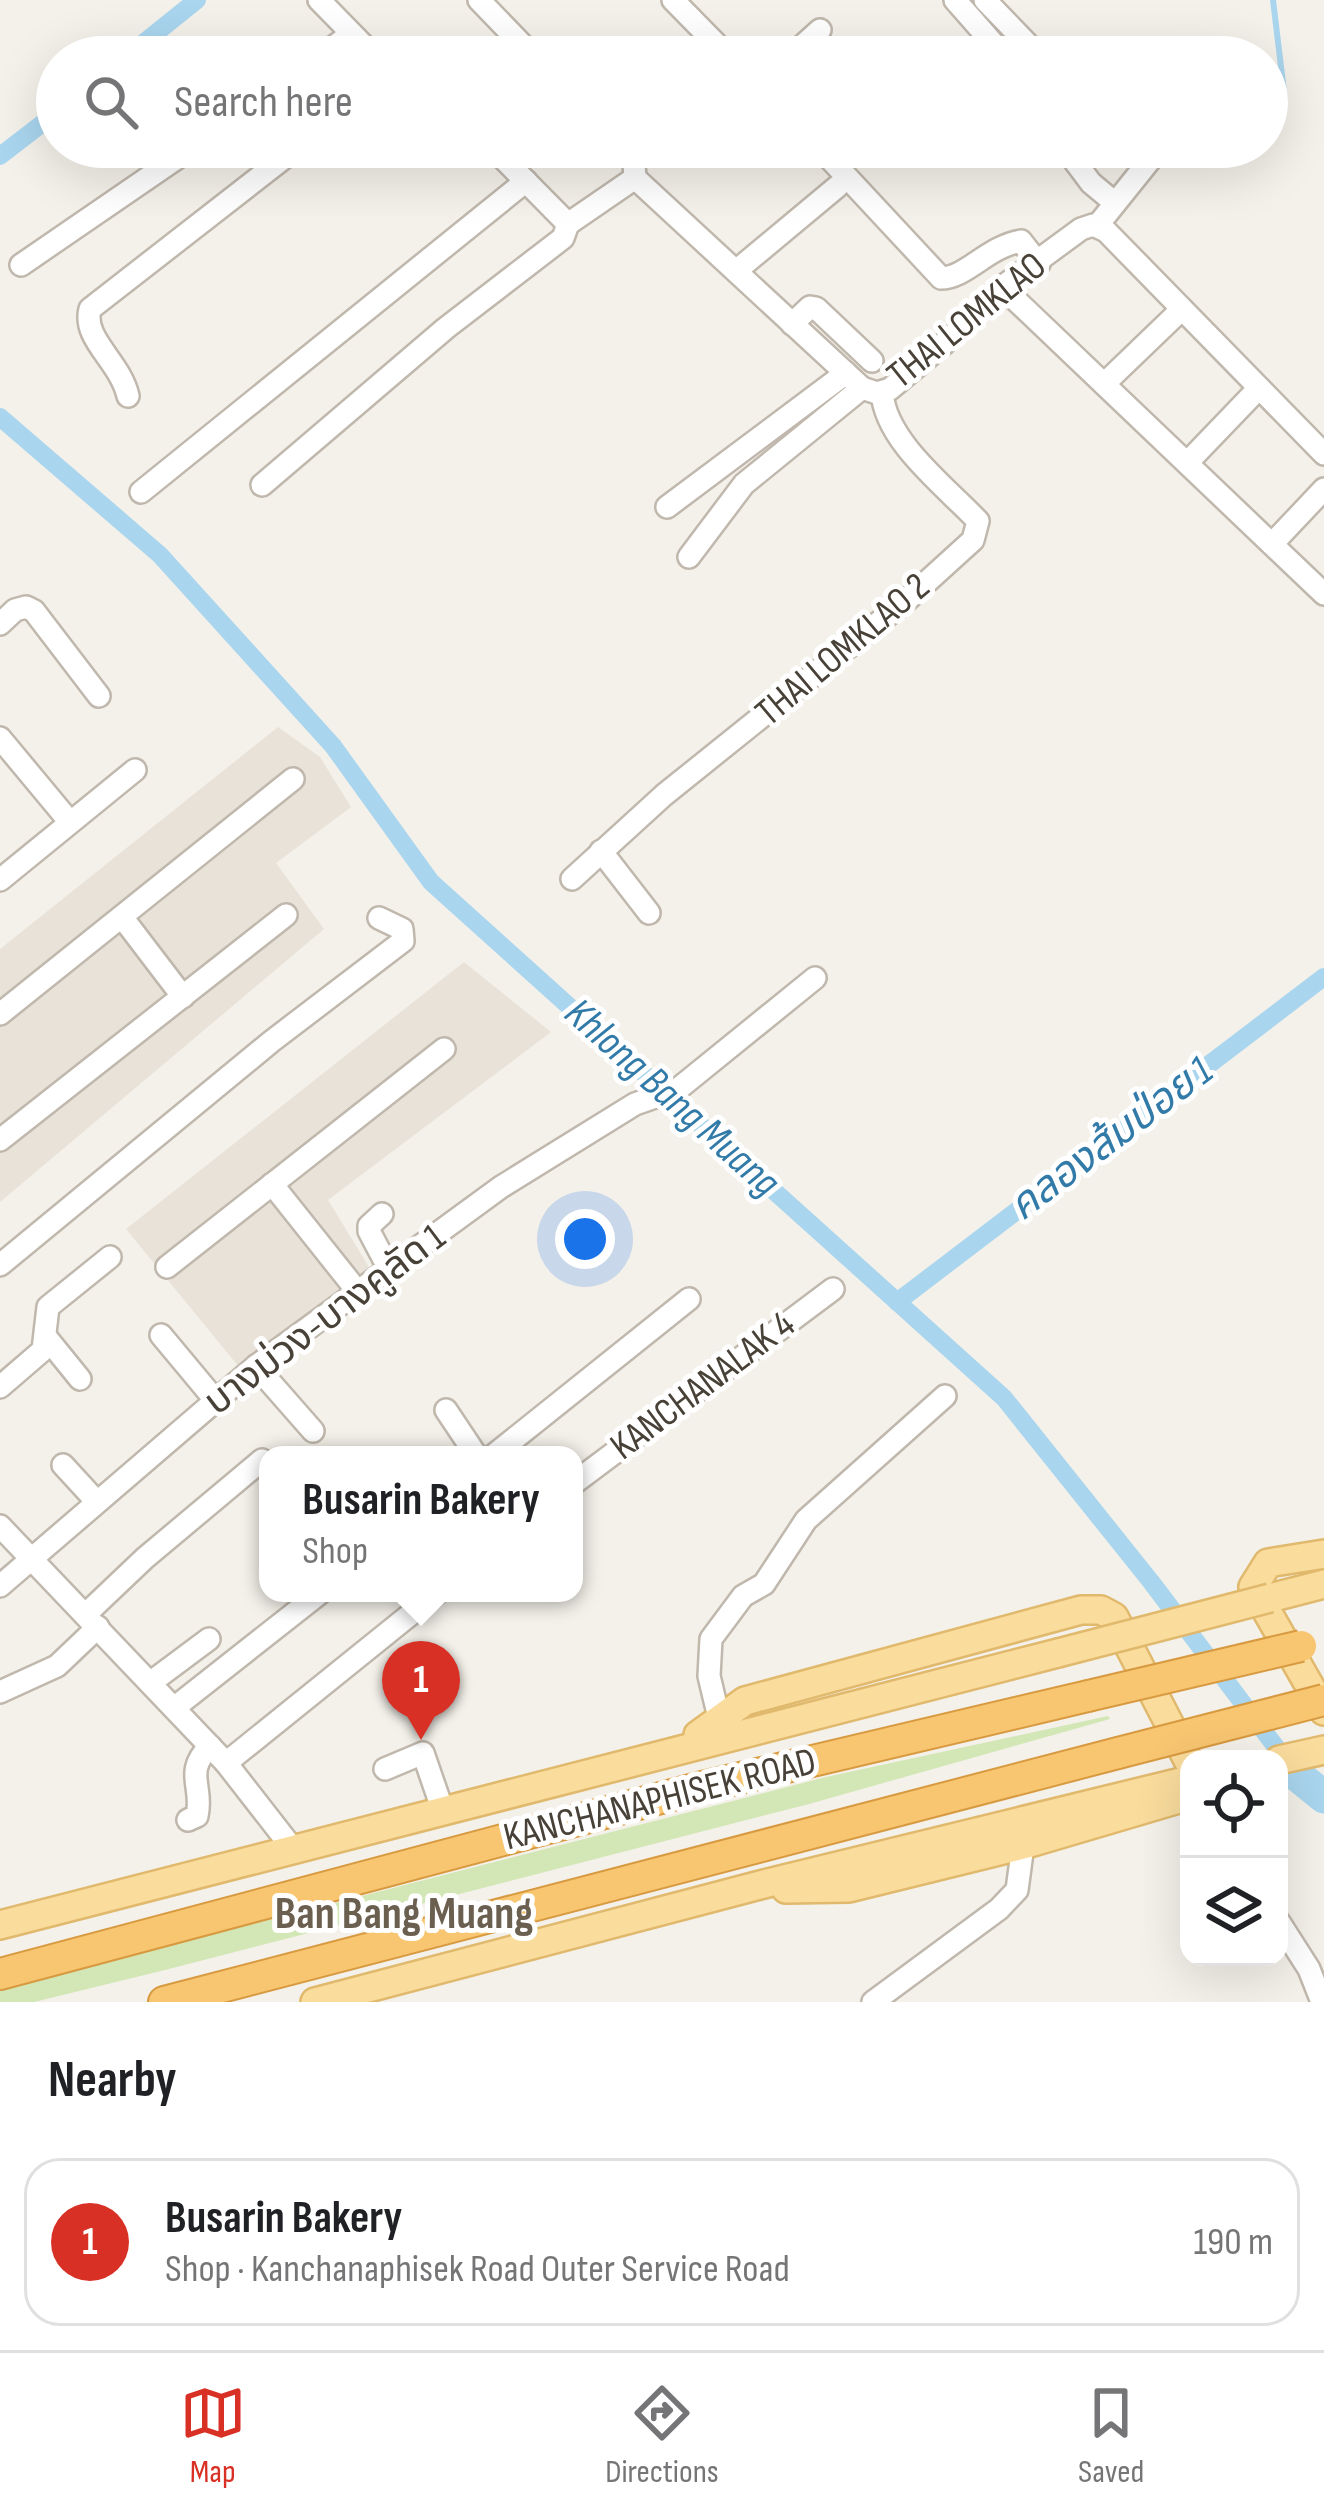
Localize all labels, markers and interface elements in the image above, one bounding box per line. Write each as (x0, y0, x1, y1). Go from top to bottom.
search box (36, 36, 1288, 168)
icon: search (78, 69, 144, 135)
text: Search here (174, 75, 353, 130)
street label: THAI LOMKLAO (878, 243, 1056, 399)
street label: THAI LOMKLAO 2 (746, 564, 940, 736)
water label: Khlong Bang Muang (554, 988, 790, 1208)
water label: คลองส้มป่อย 1 (999, 1046, 1223, 1232)
your location (555, 1209, 615, 1269)
street label: บางม่วง-บางคูลัด 1 (195, 1214, 455, 1426)
street label: KANCHANALAK 4 (602, 1302, 804, 1470)
popup (259, 1446, 583, 1602)
text: Busarin Bakery (302, 1473, 540, 1528)
text: Shop (302, 1528, 368, 1575)
pin: 1 (382, 1641, 460, 1740)
street label: KANCHANAPHISEK ROAD (499, 1739, 821, 1861)
map controls (1180, 1750, 1288, 1966)
button: locate (1180, 1750, 1288, 1858)
button: layers (1180, 1858, 1288, 1966)
district label: Ban Bang Muang (275, 1887, 533, 1942)
text: Nearby (48, 2050, 177, 2111)
text: Busarin Bakery (165, 2191, 402, 2246)
text: 1 (82, 2219, 98, 2266)
text: 190 m (1193, 2219, 1273, 2266)
text: Shop · Kanchanaphisek Road Outer Service Road (165, 2246, 790, 2293)
tab: Map (180, 2380, 246, 2492)
tab: Directions (605, 2380, 719, 2492)
tab: Saved (1078, 2380, 1144, 2492)

